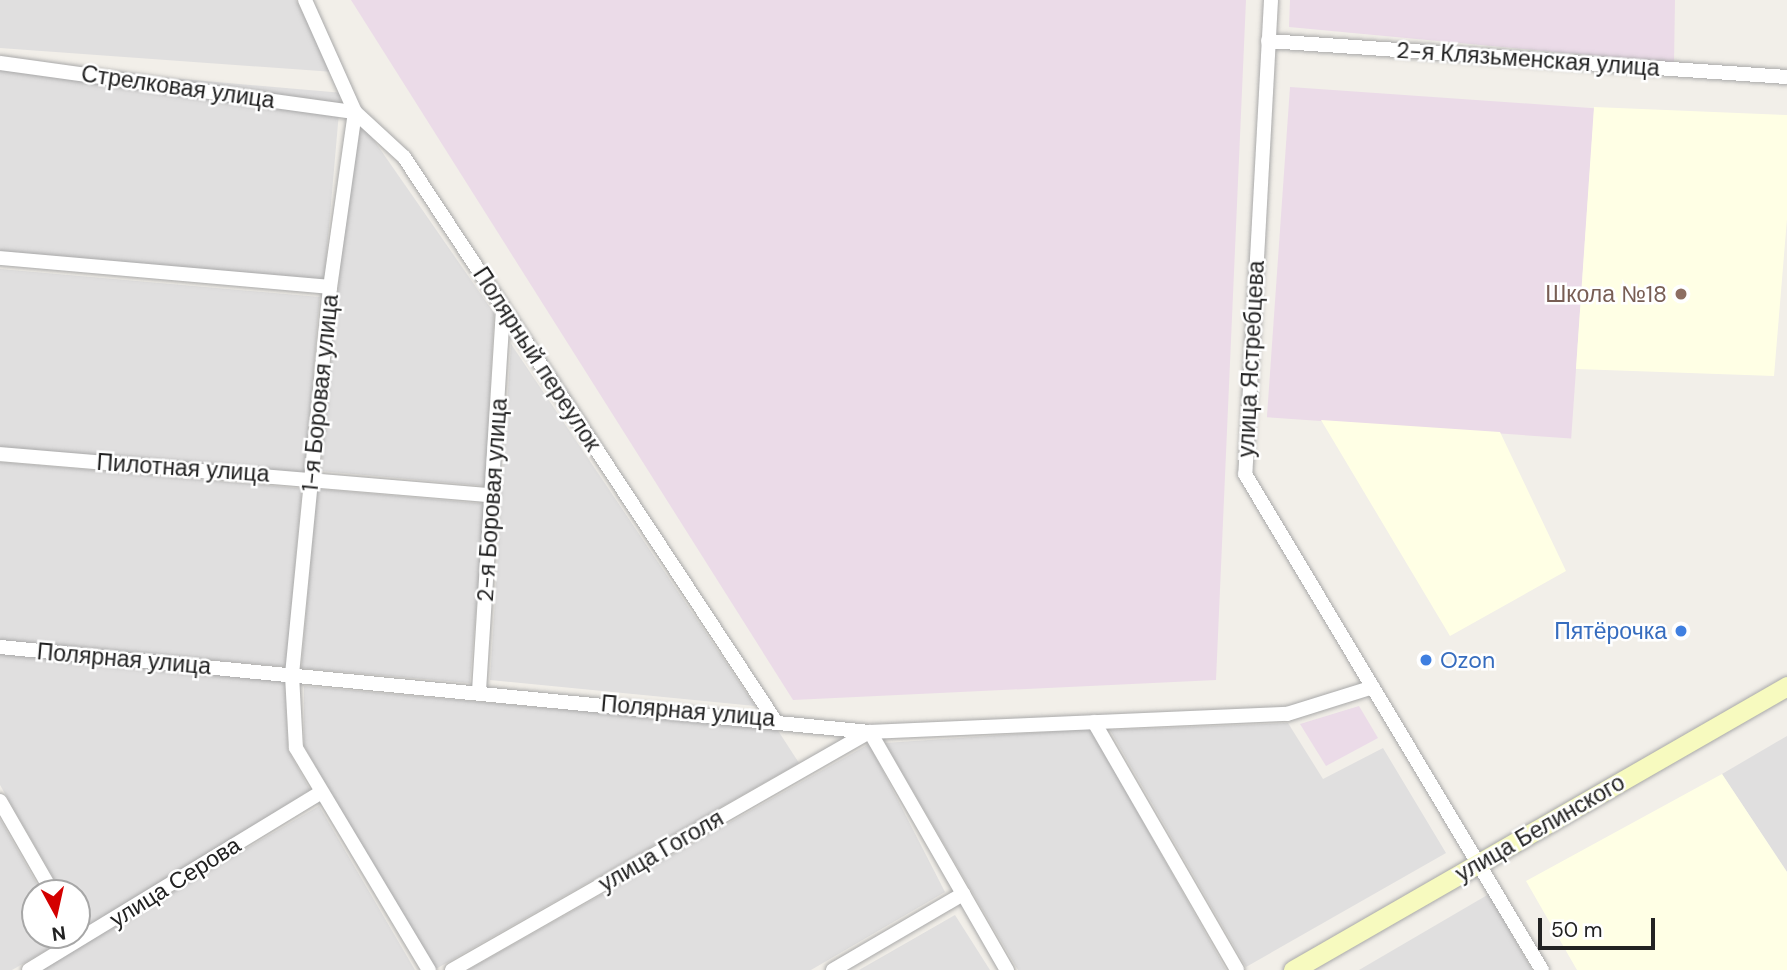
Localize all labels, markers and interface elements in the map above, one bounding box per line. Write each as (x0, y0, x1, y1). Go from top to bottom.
street label: 2-я Клязьменская улица (1395, 36, 1661, 82)
street label: Стрелковая улица (80, 60, 276, 114)
street label: улица Ястребцева (1232, 260, 1270, 458)
street label: Полярный переулок (467, 262, 607, 456)
place label: Школа №18 (1545, 280, 1667, 308)
marker: Школа №18 (1673, 286, 1689, 302)
street label: 1-я Боровая улица (296, 293, 344, 493)
street label: 2-я Боровая улица (471, 397, 513, 603)
street label: Пилотная улица (96, 448, 270, 488)
place label: Пятёрочка (1554, 617, 1667, 645)
marker: Пятёрочка (1673, 623, 1689, 639)
street label: Полярная улица (36, 638, 212, 680)
place label: Ozon (1440, 646, 1495, 674)
marker: Ozon (1418, 652, 1434, 668)
street label: Полярная улица (600, 690, 776, 732)
street label: улица Белинского (1451, 768, 1629, 888)
street label: улица Гоголя (594, 804, 728, 898)
street label: улица Серова (104, 831, 246, 933)
north arrow (21, 879, 91, 949)
scale bar (1542, 904, 1659, 948)
text: 50 m (1551, 916, 1602, 944)
text: N (50, 920, 67, 947)

